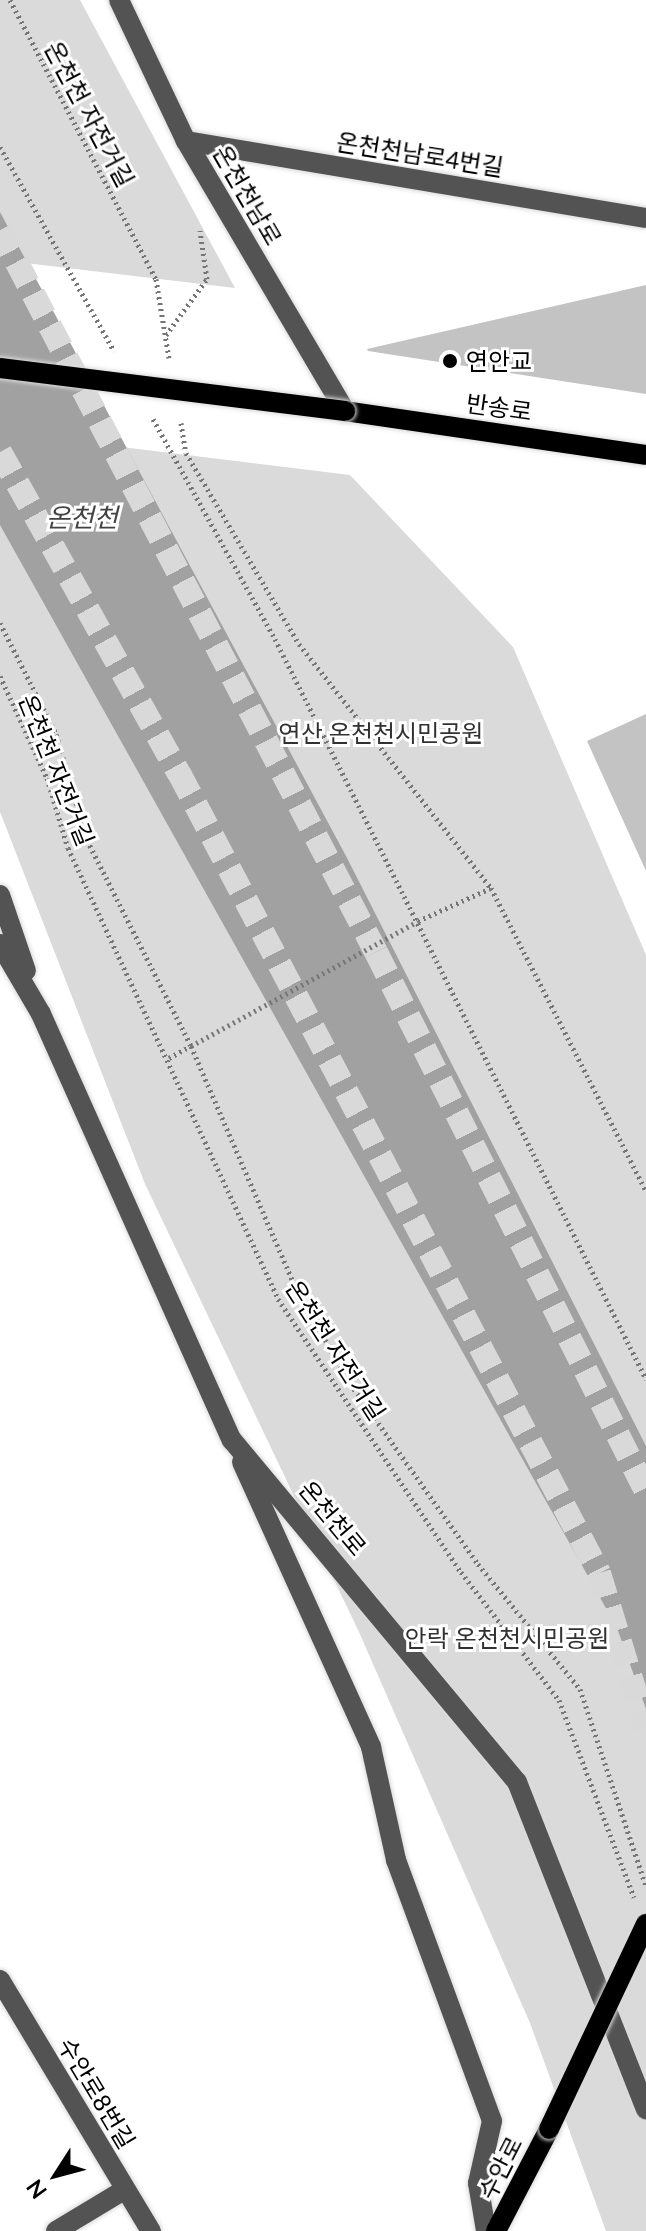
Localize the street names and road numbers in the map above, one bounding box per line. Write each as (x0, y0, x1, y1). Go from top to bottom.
street label: 온천천 자전거길 (40, 36, 140, 192)
street label: 온천천남로4번길 (335, 127, 505, 181)
street label: 온천천남로 (208, 140, 288, 250)
street label: 반송로 (464, 388, 534, 426)
street label: 온천천 자전거길 (14, 690, 100, 850)
street label: 온천천 자전거길 (280, 1275, 392, 1425)
street label: 온천천로 (294, 1475, 372, 1561)
street label: 수안로8번길 (53, 2032, 141, 2154)
street label: 수안로 (472, 2132, 528, 2204)

